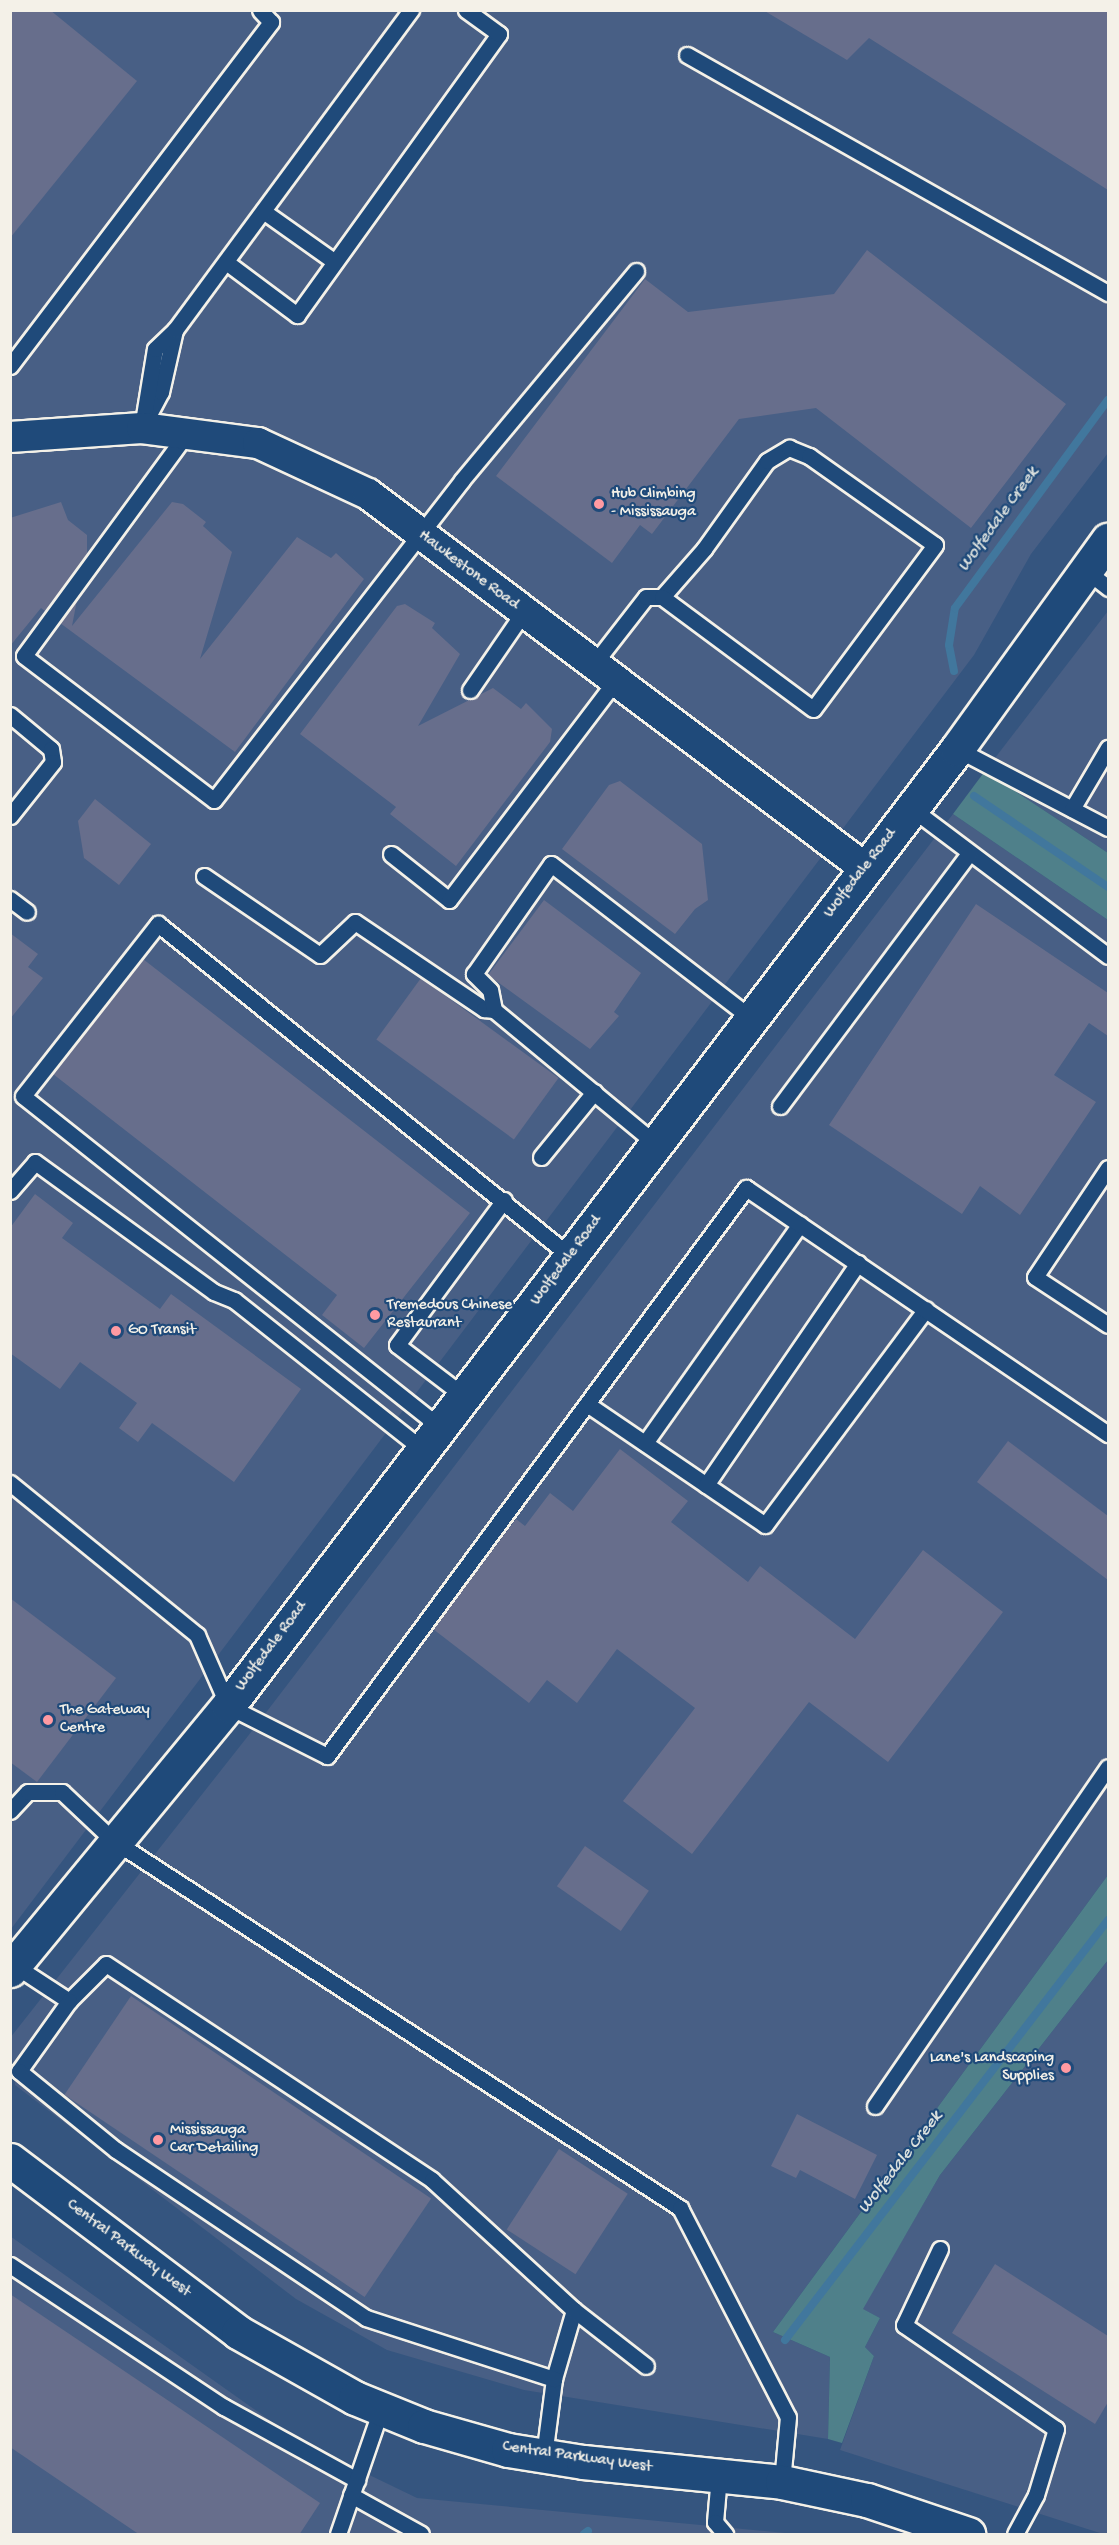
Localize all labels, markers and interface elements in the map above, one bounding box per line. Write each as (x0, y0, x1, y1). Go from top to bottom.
water label: Wolfedale Creek (954, 463, 1044, 577)
place label: Hub Climbing - Mississauga (611, 485, 696, 523)
marker: Hub Climbing - Mississauga (592, 497, 606, 511)
street label: Hawkestone Road (414, 527, 522, 615)
street label: Wolfedale Road (820, 826, 902, 922)
street label: Wolfedale Road (527, 1212, 607, 1310)
place label: Tremedous Chinese Restaurant (387, 1296, 512, 1334)
marker: Tremedous Chinese Restaurant (368, 1308, 382, 1322)
place label: GO Transit (128, 1321, 196, 1341)
marker: GO Transit (109, 1324, 123, 1338)
street label: Wolfedale Road (232, 1598, 312, 1696)
place label: The Gateway Centre (60, 1701, 150, 1739)
marker: The Gateway Centre (41, 1713, 55, 1727)
place label: Lane's Landscaping Supplies (930, 2049, 1054, 2087)
marker: Lane's Landscaping Supplies (1059, 2061, 1073, 2075)
water label: Wolfedale Creek (854, 2107, 948, 2219)
place label: Mississauga Car Detailing (170, 2121, 258, 2159)
marker: Mississauga Car Detailing (151, 2133, 165, 2147)
street label: Central Parkway West (62, 2196, 194, 2302)
street label: Central Parkway West (501, 2438, 653, 2478)

